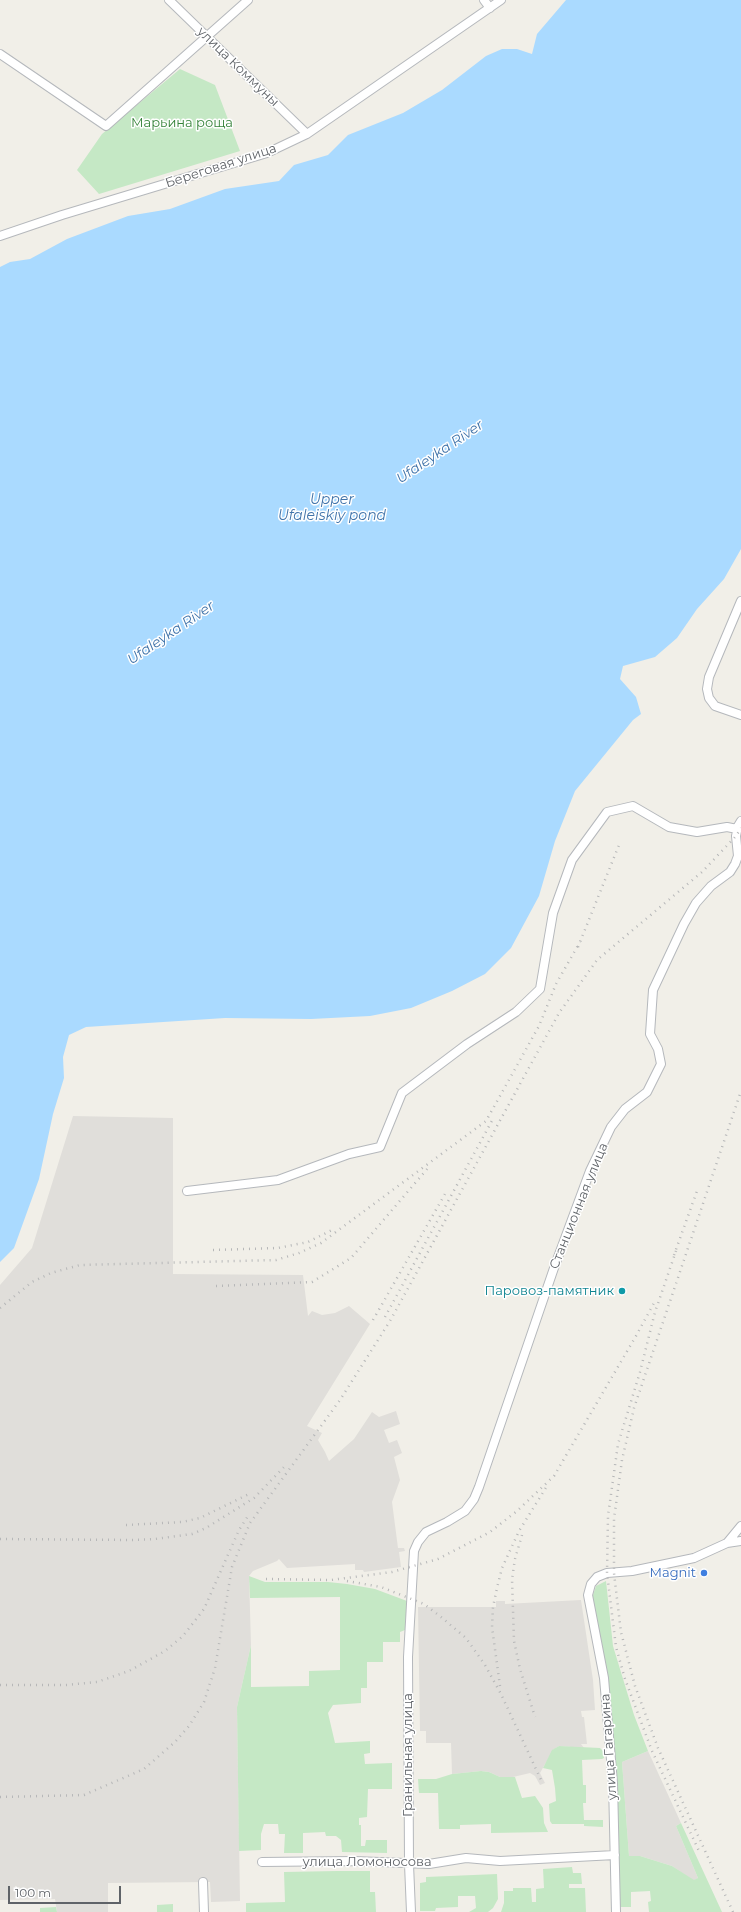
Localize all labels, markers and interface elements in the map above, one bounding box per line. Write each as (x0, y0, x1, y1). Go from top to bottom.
street label: улица Коммуны (194, 24, 282, 110)
park label: Марьина роща (131, 115, 233, 131)
street label: Береговая улица (163, 141, 279, 191)
water label: Ufaleyka River (393, 417, 487, 487)
water label: Upper Ufaleiskiy pond (278, 492, 386, 524)
water label: Ufaleyka River (124, 598, 218, 668)
street label: Станционная улица (547, 1141, 611, 1271)
place label: Паровоз-памятник (485, 1283, 614, 1299)
marker: Паровоз-памятник (617, 1286, 627, 1296)
place label: Magnit (650, 1565, 696, 1581)
marker: Magnit (699, 1568, 709, 1578)
street label: Гранильная улица (400, 1693, 416, 1817)
street label: улица Гагарина (598, 1693, 620, 1801)
street label: улица Ломоносова (303, 1854, 431, 1870)
scale bar (10, 1878, 123, 1904)
text: 100 m (15, 1885, 51, 1900)

